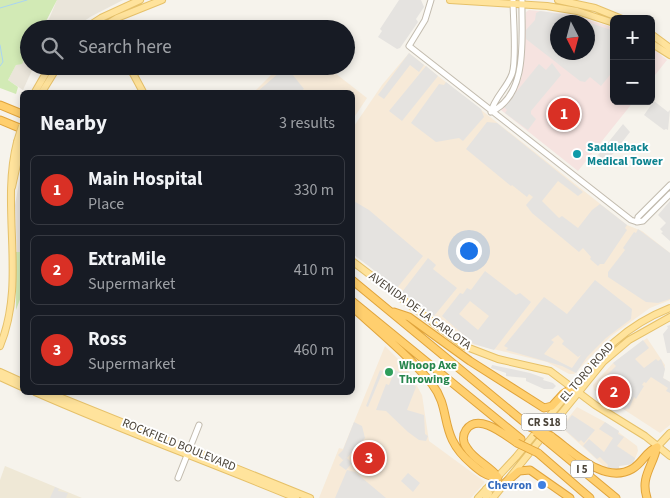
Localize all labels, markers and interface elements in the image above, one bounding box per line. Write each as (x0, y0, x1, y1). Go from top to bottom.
north arrow (550, 15, 595, 60)
map controls (610, 15, 655, 105)
button: + (610, 15, 655, 60)
search box (20, 20, 355, 75)
icon: search (38, 34, 66, 62)
text: Search here (78, 34, 172, 61)
button: − (610, 60, 655, 105)
pin: 1 (548, 95, 580, 133)
text: Nearby (40, 108, 107, 138)
text: 3 results (279, 112, 335, 134)
place label: Saddleback Medical Tower (587, 139, 663, 170)
marker: Saddleback Medical Tower (571, 148, 583, 160)
text: Main Hospital (88, 166, 203, 193)
text: 1 (53, 179, 61, 201)
text: 330 m (294, 179, 334, 201)
text: Place (88, 193, 124, 215)
your location (456, 238, 482, 264)
text: ExtraMile (88, 246, 166, 273)
text: 2 (53, 259, 61, 281)
text: 410 m (294, 259, 334, 281)
street label: AVENIDA DE LA CARLOTA (365, 268, 475, 354)
text: Supermarket (88, 273, 175, 295)
text: Ross (88, 326, 127, 353)
street label: EL TORO ROAD (556, 338, 618, 406)
text: 3 (53, 339, 61, 361)
text: 460 m (294, 339, 334, 361)
text: Supermarket (88, 353, 175, 375)
place label: Whoop Axe Throwing (399, 357, 457, 388)
marker: Whoop Axe Throwing (383, 366, 395, 378)
pin: 2 (598, 373, 630, 411)
street label: ROCKFIELD BOULEVARD (120, 414, 238, 476)
road number: CR S18 (522, 414, 566, 431)
pin: 3 (353, 439, 385, 477)
road number: I 5 (571, 460, 593, 478)
place label: Chevron (488, 477, 532, 494)
marker: Chevron (536, 479, 548, 491)

